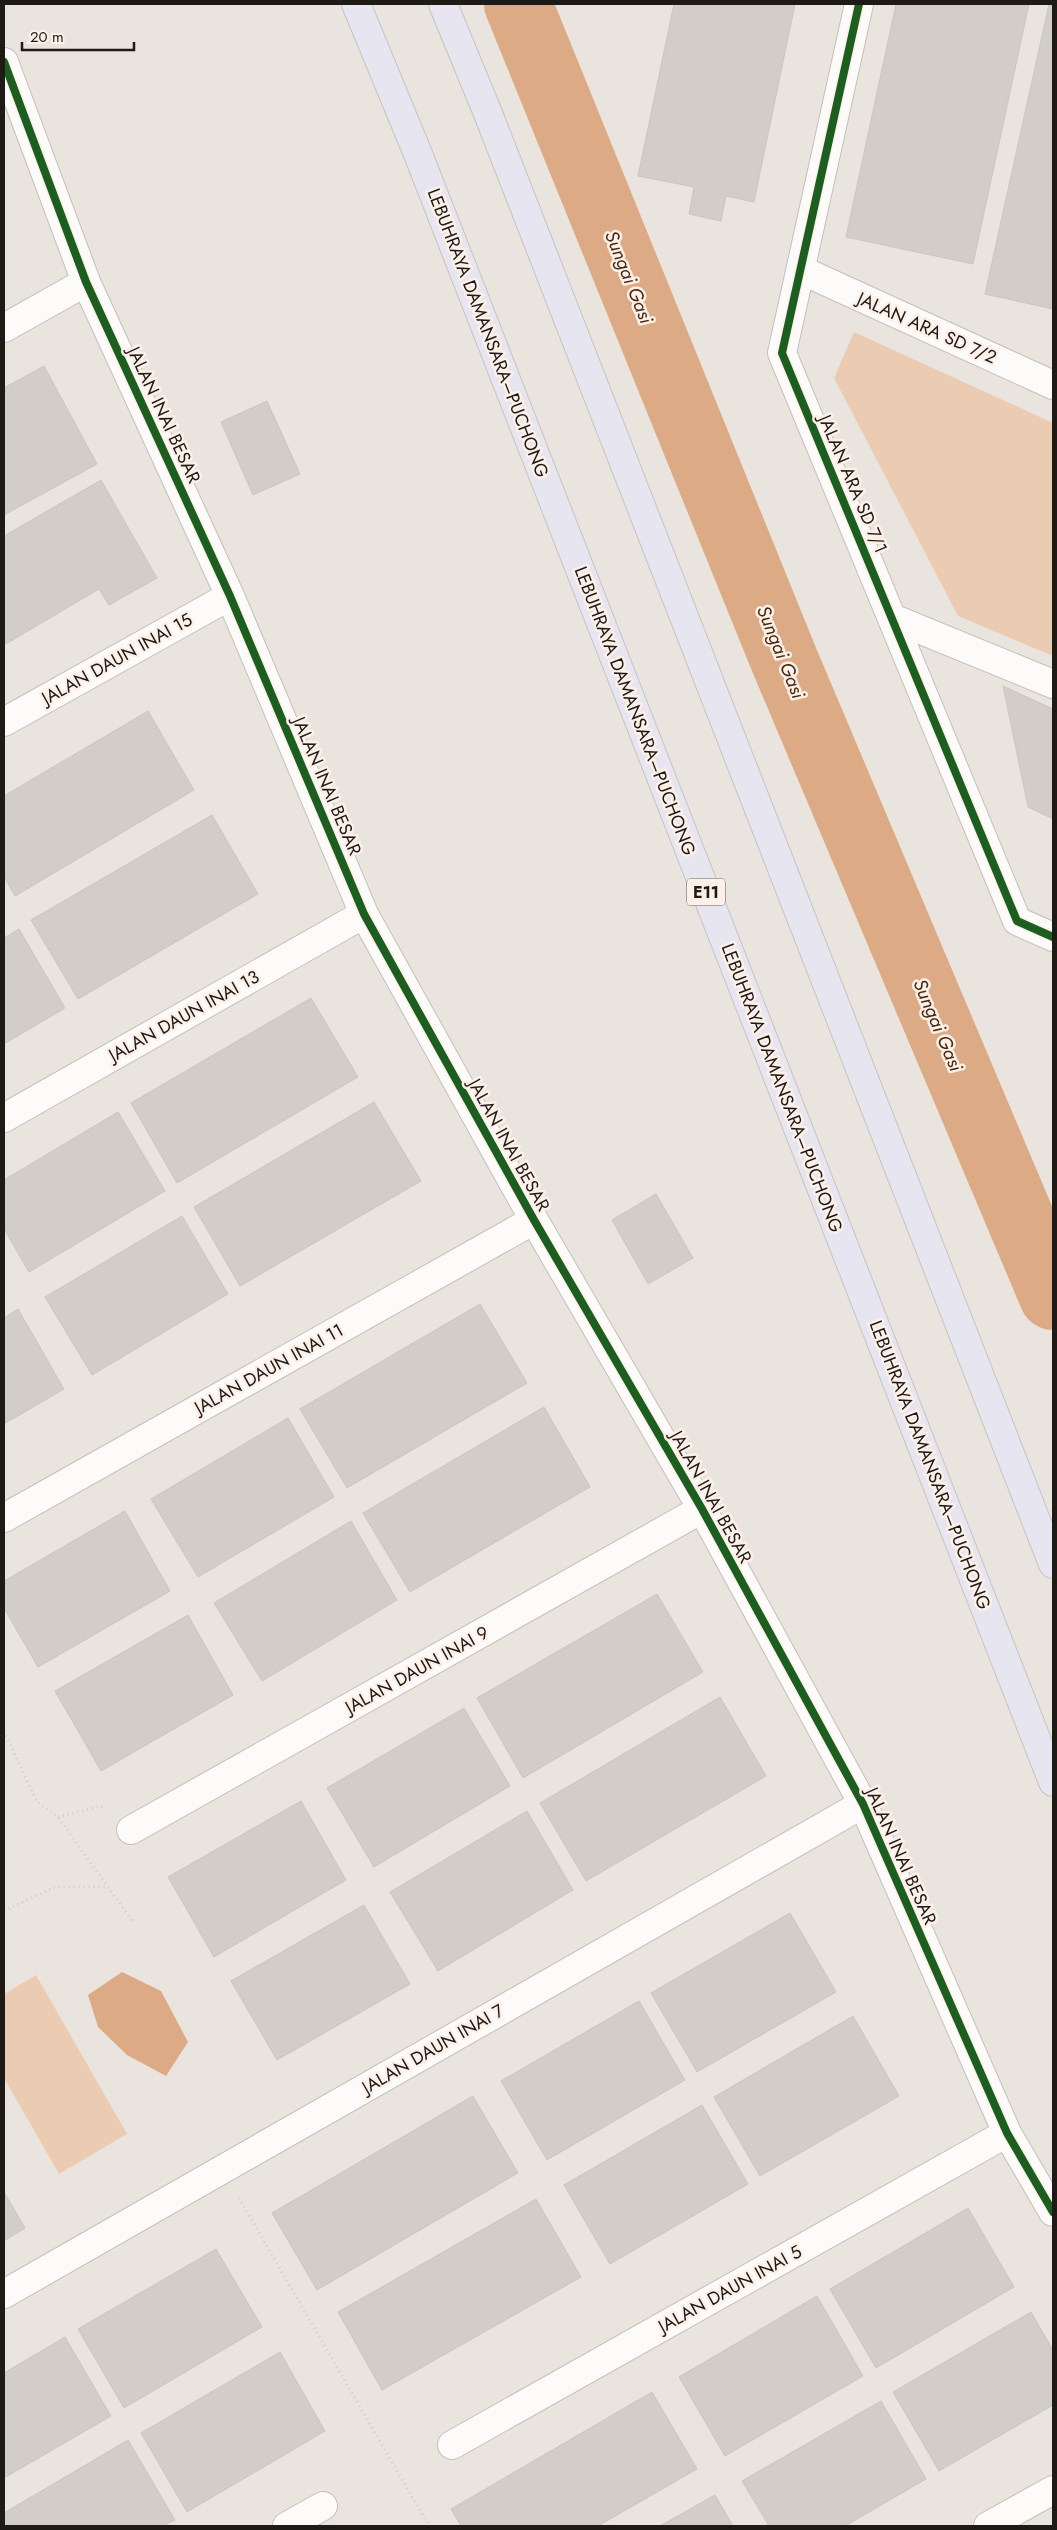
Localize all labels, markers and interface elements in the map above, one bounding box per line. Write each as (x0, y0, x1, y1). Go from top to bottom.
scale bar (22, 20, 135, 52)
text: 20 m (30, 26, 64, 48)
street label: LEBUHRAYA DAMANSARA–PUCHONG (421, 185, 555, 481)
water label: Sungai Gasi (598, 227, 660, 329)
street label: JALAN ARA SD 7/2 (851, 285, 1001, 370)
street label: JALAN INAI BESAR (120, 341, 207, 488)
street label: JALAN ARA SD 7/1 (811, 409, 894, 557)
street label: LEBUHRAYA DAMANSARA–PUCHONG (568, 563, 702, 859)
water label: Sungai Gasi (750, 602, 812, 704)
street label: JALAN DAUN INAI 15 (35, 607, 197, 712)
street label: JALAN INAI BESAR (285, 711, 368, 859)
road number: E11 (687, 879, 725, 906)
street label: LEBUHRAYA DAMANSARA–PUCHONG (715, 940, 849, 1236)
street label: JALAN DAUN INAI 13 (102, 964, 264, 1069)
water label: Sungai Gasi (906, 975, 970, 1076)
street label: JALAN INAI BESAR (461, 1072, 556, 1216)
street label: JALAN DAUN INAI 11 (188, 1317, 348, 1422)
street label: LEBUHRAYA DAMANSARA–PUCHONG (863, 1317, 997, 1613)
street label: JALAN INAI BESAR (663, 1424, 758, 1568)
street label: JALAN DAUN INAI 9 (339, 1620, 494, 1721)
street label: JALAN INAI BESAR (858, 1781, 943, 1929)
street label: JALAN DAUN INAI 7 (356, 1998, 509, 2101)
street label: JALAN DAUN INAI 5 (652, 2239, 806, 2340)

